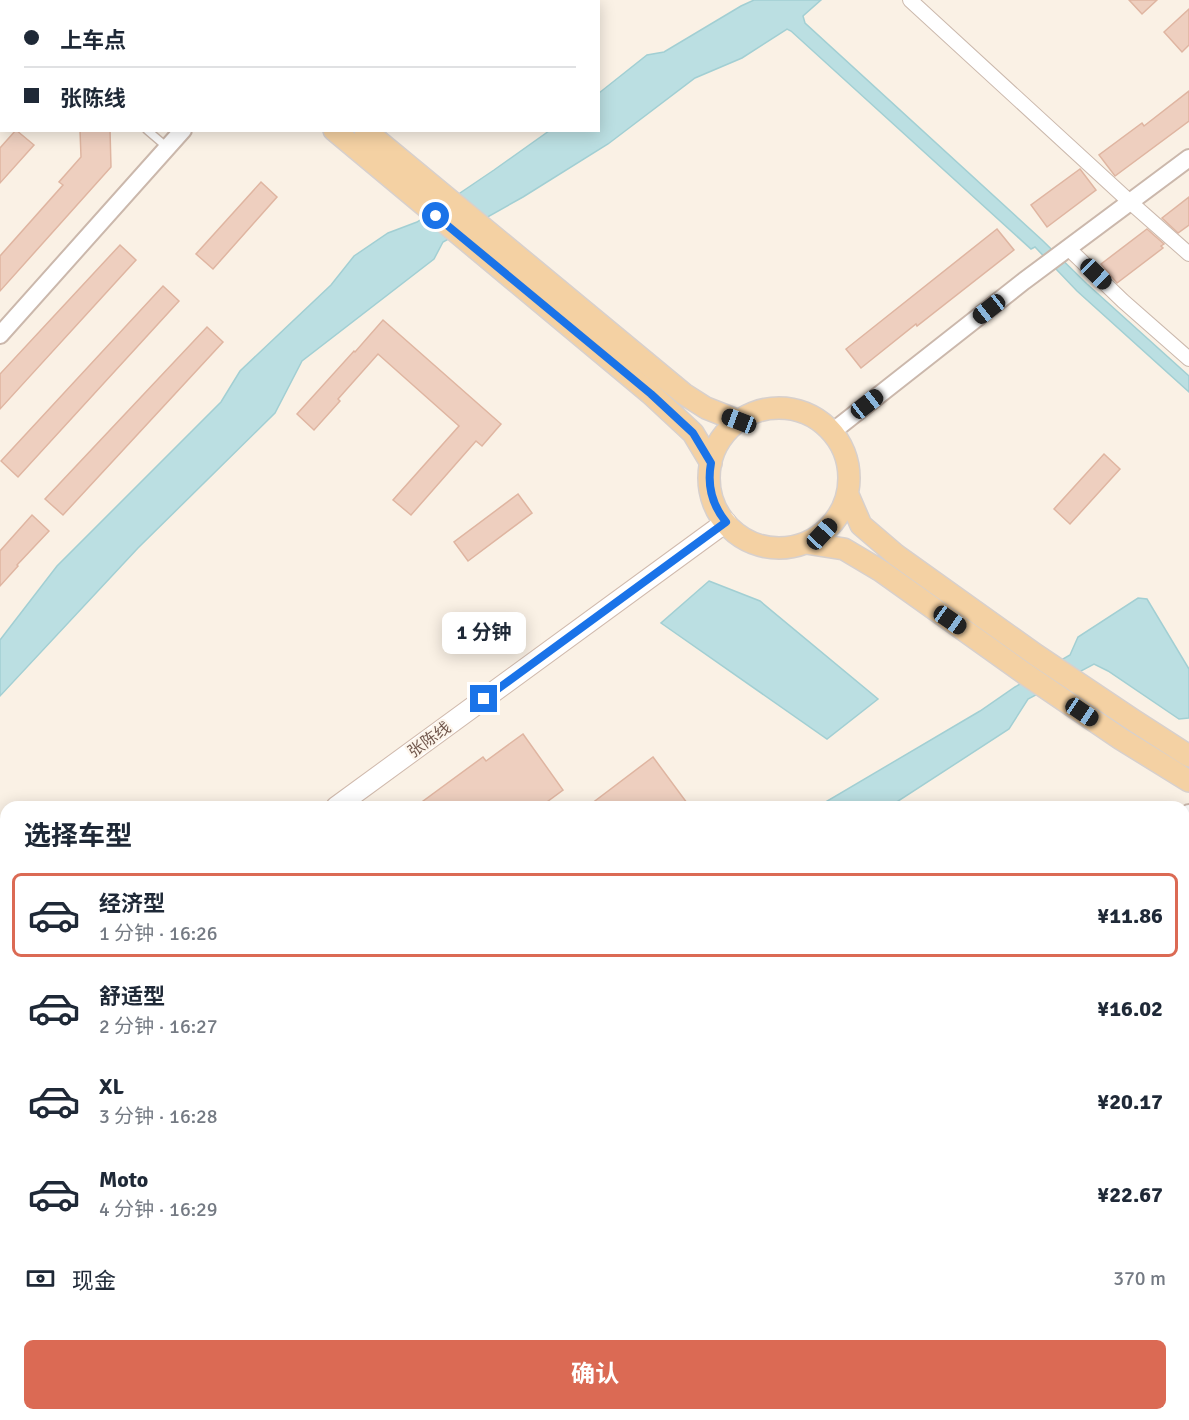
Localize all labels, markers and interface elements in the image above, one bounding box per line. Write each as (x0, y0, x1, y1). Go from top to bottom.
text: 上车点 (60, 27, 126, 54)
text: 张陈线 (60, 85, 126, 112)
route start (422, 202, 449, 229)
car (1077, 255, 1115, 293)
car (969, 291, 1009, 327)
car (847, 386, 887, 422)
car (719, 406, 759, 436)
car (803, 515, 841, 553)
car (930, 602, 970, 638)
callout: 1 分钟 (442, 612, 526, 654)
text: 1 分钟 (456, 620, 512, 645)
route end (470, 685, 497, 712)
car (1062, 694, 1102, 730)
street label: 张陈线 (404, 718, 455, 762)
text: 选择车型 (24, 820, 132, 853)
icon: car (27, 888, 81, 942)
text: 经济型 (99, 890, 165, 917)
text: ¥11.86 (1097, 902, 1163, 929)
text: 1 分钟 · 16:26 (99, 921, 218, 946)
icon: car (27, 981, 81, 1035)
text: 舒适型 (99, 983, 165, 1010)
text: ¥16.02 (1097, 995, 1163, 1022)
text: 2 分钟 · 16:27 (99, 1014, 218, 1039)
text: XL (99, 1073, 124, 1100)
icon: car (27, 1074, 81, 1128)
text: ¥20.17 (1097, 1088, 1163, 1115)
text: 3 分钟 · 16:28 (99, 1104, 218, 1129)
text: Moto (99, 1166, 148, 1193)
icon: car (27, 1167, 81, 1221)
text: ¥22.67 (1097, 1181, 1163, 1208)
text: 4 分钟 · 16:29 (99, 1197, 218, 1222)
icon: cash (24, 1262, 57, 1295)
text: 370 m (1113, 1266, 1166, 1291)
text: 现金 (72, 1267, 116, 1294)
button: 确认 (24, 1340, 1166, 1409)

